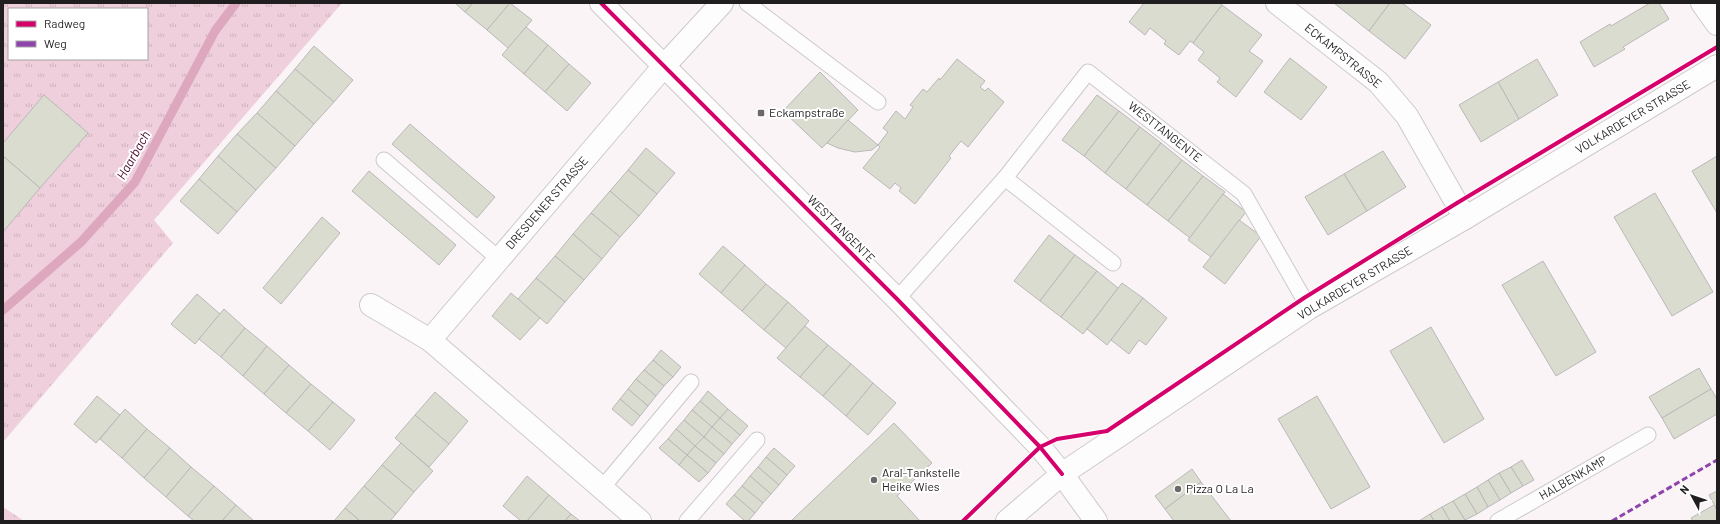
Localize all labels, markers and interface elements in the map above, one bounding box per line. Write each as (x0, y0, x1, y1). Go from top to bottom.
legend (8, 8, 148, 60)
text: Radweg (44, 16, 85, 30)
street label: ECKAMPSTRASSE (1302, 20, 1385, 90)
text: Weg (44, 36, 67, 50)
street label: VOLKARDEYER STRASSE (1573, 76, 1692, 156)
street label: WESTTANGENTE (1126, 98, 1205, 164)
place label: Eckampstraße (769, 105, 845, 119)
marker: Eckampstraße (756, 108, 766, 118)
water label: Haarbach (113, 128, 153, 182)
street label: DRESDENER STRASSE (502, 153, 590, 252)
street label: WESTTANGENTE (805, 192, 878, 265)
street label: VOLKARDEYER STRASSE (1295, 242, 1414, 322)
street label: HALBENKAMP (1536, 452, 1609, 502)
place label: Aral-Tankstelle Heike Wies (882, 465, 960, 493)
marker: Aral-Tankstelle Heike Wies (869, 475, 879, 485)
north arrow (1672, 476, 1712, 516)
place label: Pizza O La La (1186, 481, 1254, 495)
text: N (1677, 482, 1691, 496)
marker: Pizza O La La (1173, 484, 1183, 494)

